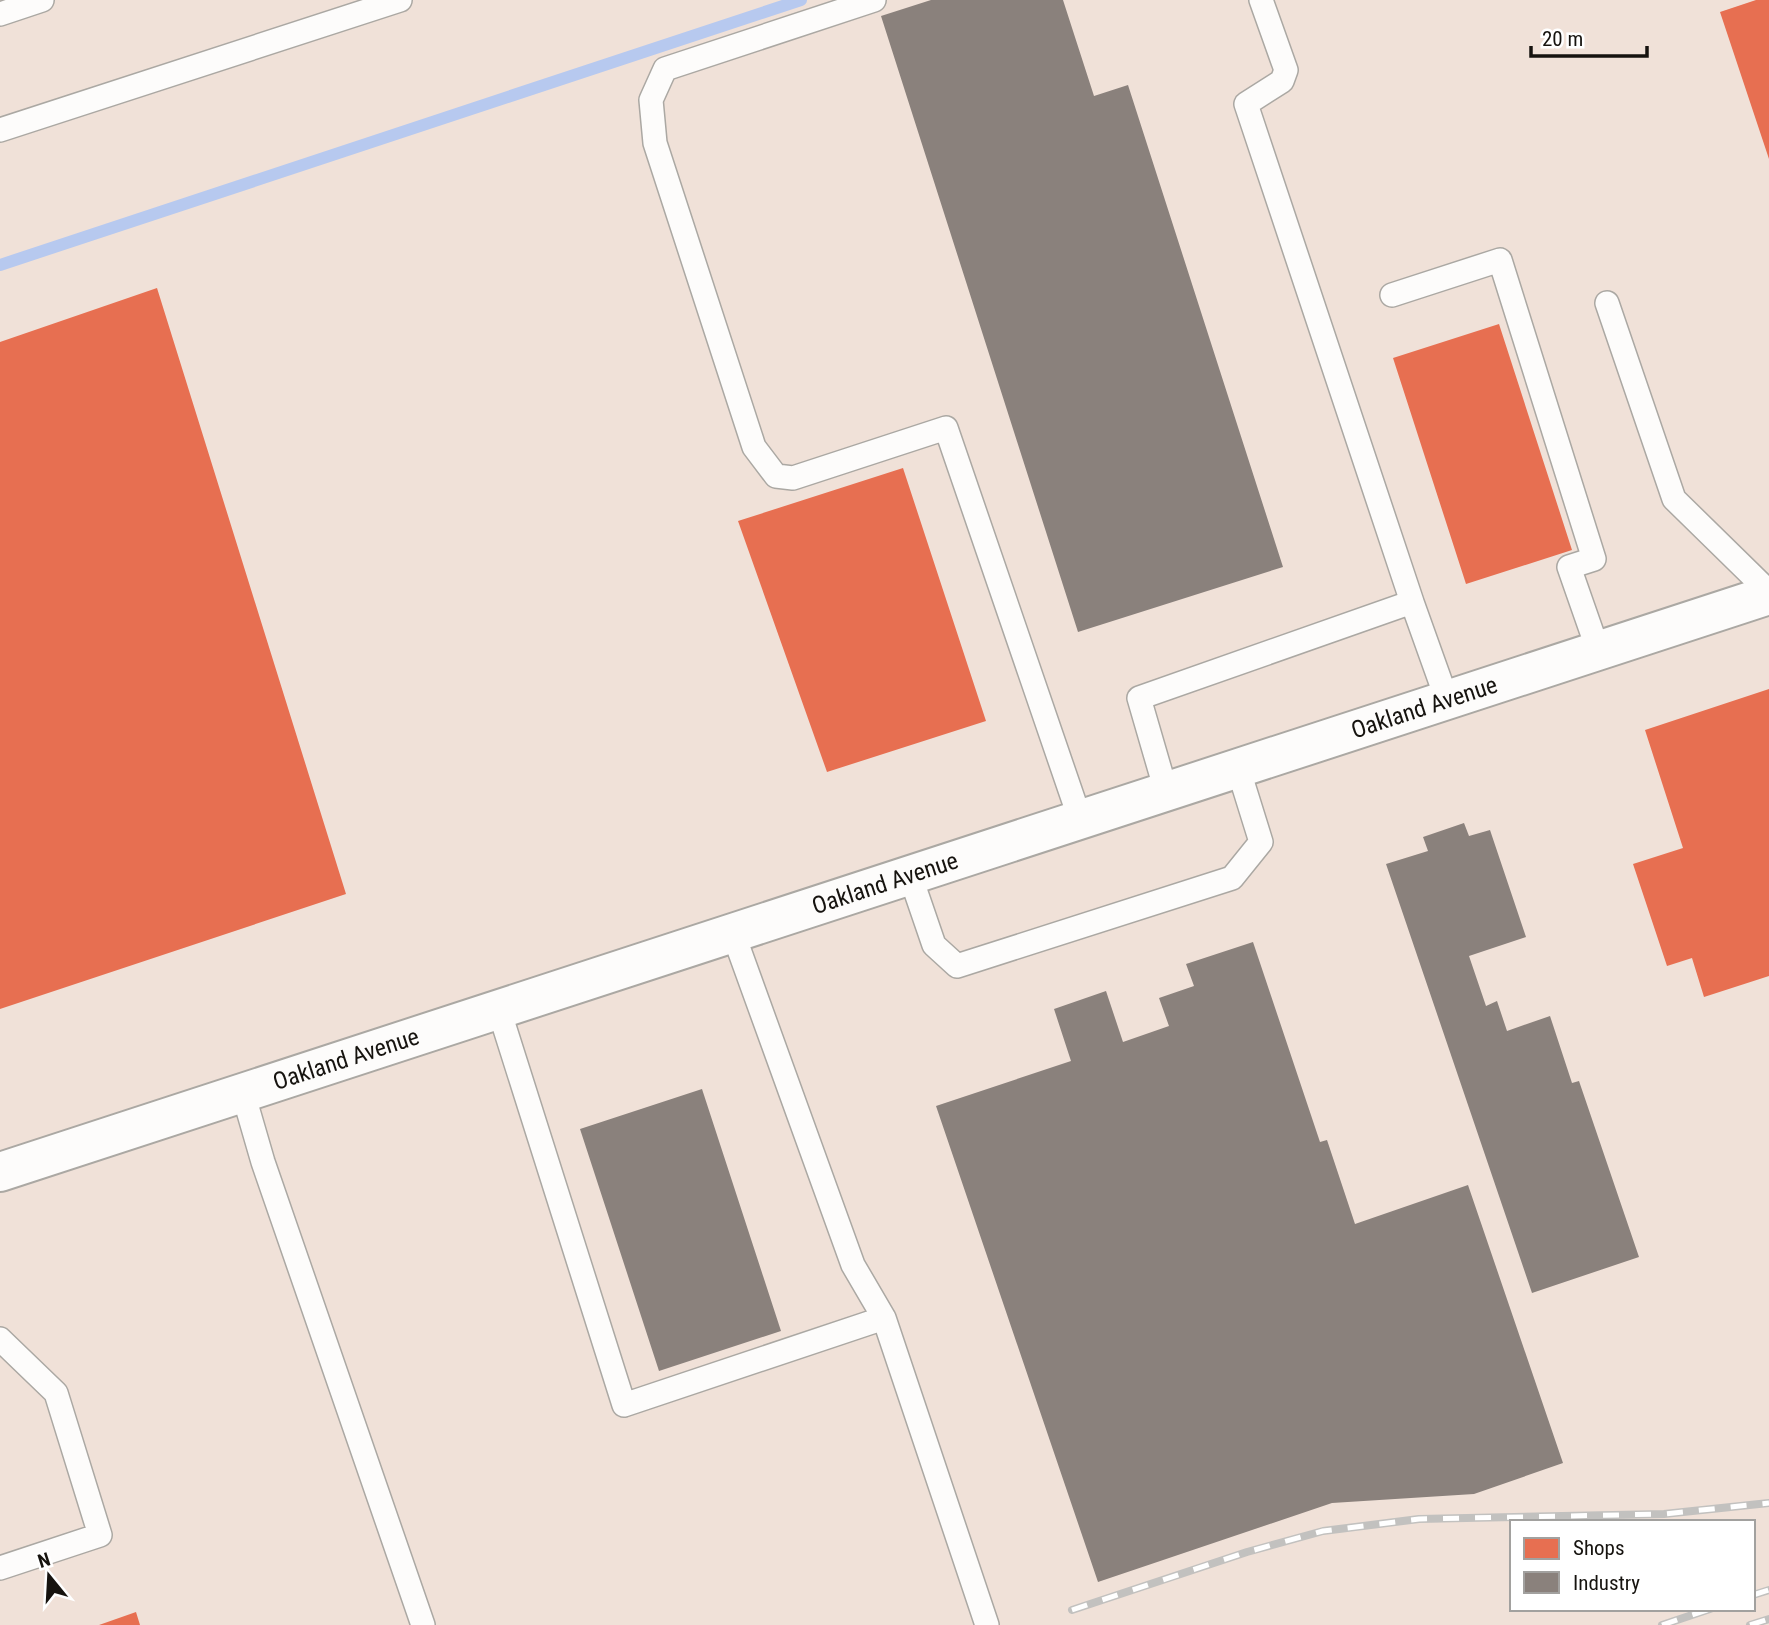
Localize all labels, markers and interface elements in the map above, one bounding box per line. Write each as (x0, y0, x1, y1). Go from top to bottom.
scale bar (1531, 14, 1646, 58)
text: 20 m (1542, 27, 1583, 51)
street label: Oakland Avenue (1348, 671, 1501, 744)
street label: Oakland Avenue (809, 846, 962, 920)
street label: Oakland Avenue (269, 1022, 423, 1096)
legend (1510, 1520, 1755, 1611)
text: Shops (1573, 1536, 1625, 1560)
north arrow (14, 1541, 84, 1611)
text: N (35, 1548, 53, 1573)
text: Industry (1573, 1571, 1640, 1595)

